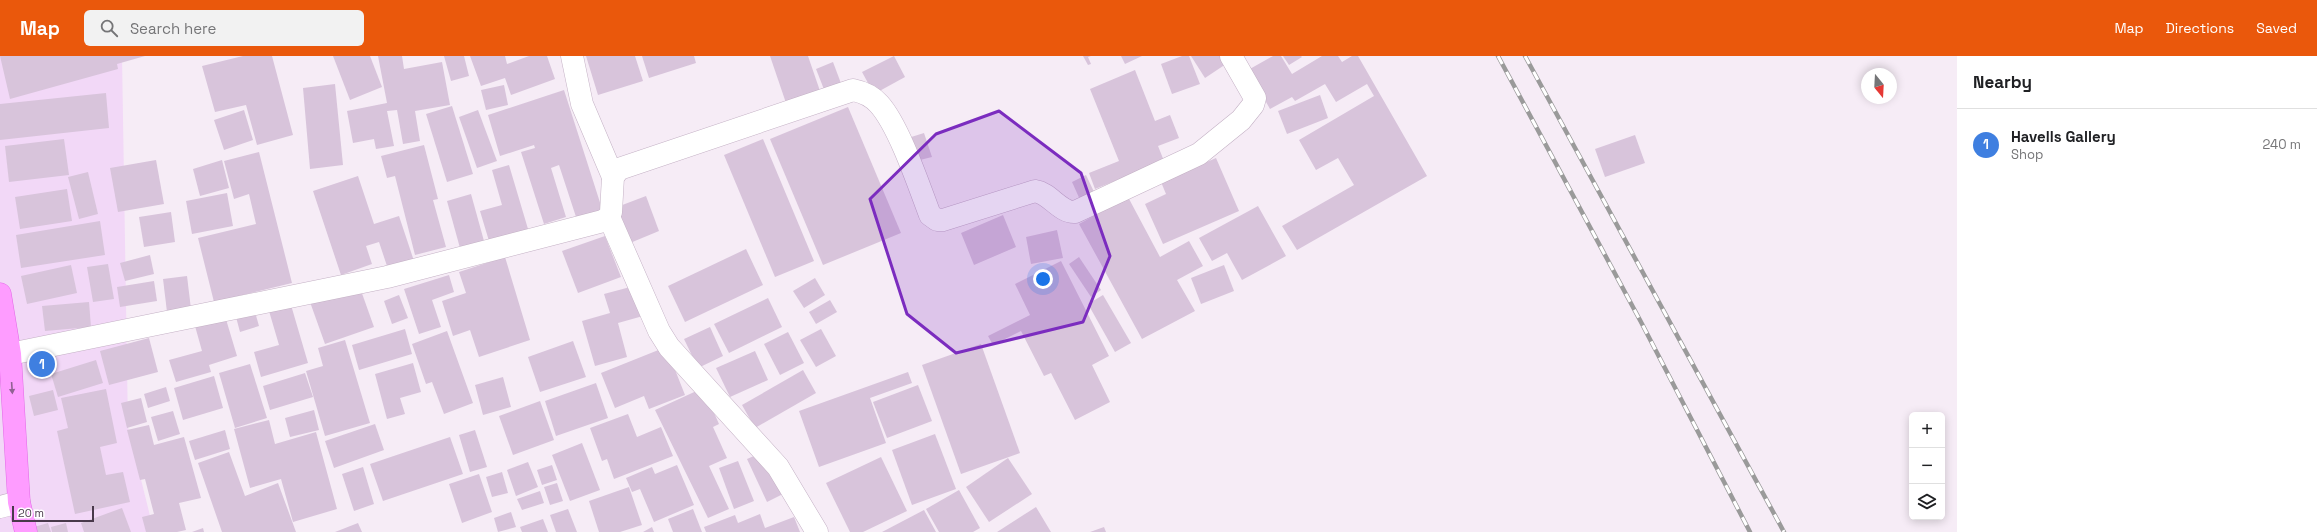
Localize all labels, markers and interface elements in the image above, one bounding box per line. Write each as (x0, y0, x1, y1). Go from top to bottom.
search box (84, 10, 364, 46)
text: Map (20, 16, 60, 41)
icon: search (98, 17, 120, 39)
text: Search here (130, 19, 216, 38)
text: Map (2114, 19, 2144, 37)
text: Directions (2166, 19, 2234, 37)
text: Saved (2256, 19, 2297, 37)
north arrow (1861, 68, 1897, 104)
text: Nearby (1973, 71, 2032, 93)
text: Havells Gallery (2011, 127, 2116, 146)
text: 1 (1983, 136, 1989, 153)
text: 240 m (2263, 136, 2301, 153)
text: Shop (2011, 146, 2043, 163)
your location (1033, 269, 1053, 289)
pin: 1 (29, 349, 55, 379)
one-way arrow (8, 382, 15, 394)
map controls (1909, 412, 1945, 520)
button: + (1909, 412, 1945, 448)
button: − (1909, 448, 1945, 484)
button: layers (1909, 484, 1945, 520)
scale bar (12, 504, 94, 523)
text: 20 m (18, 506, 44, 520)

